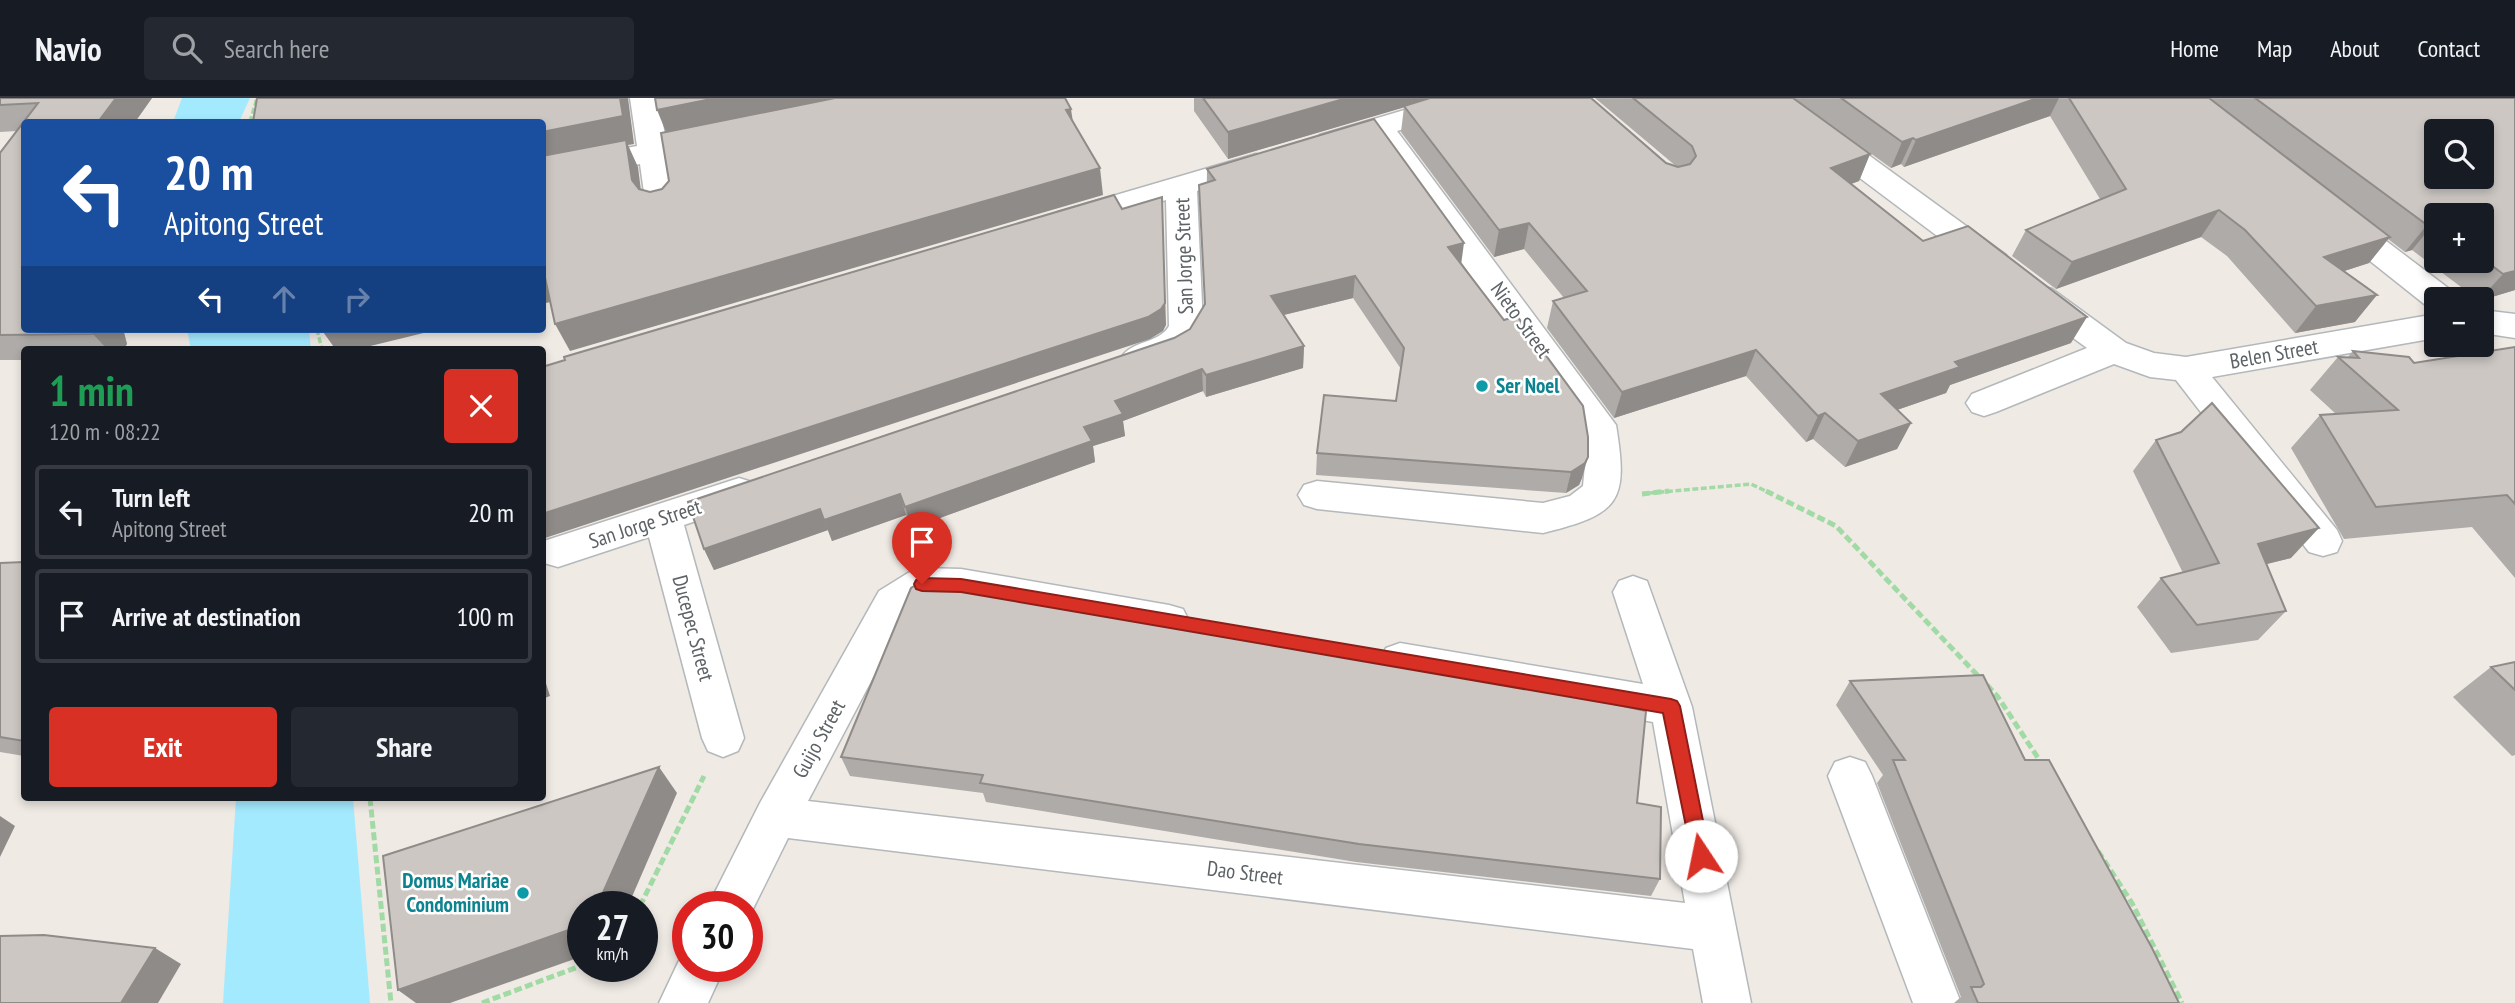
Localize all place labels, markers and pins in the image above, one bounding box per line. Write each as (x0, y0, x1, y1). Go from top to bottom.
place label: Ser Noel (1496, 372, 1560, 399)
marker: Ser Noel (1474, 378, 1490, 394)
pin (892, 512, 952, 584)
place label: Domus Mariae Condominium (402, 867, 509, 918)
marker: Domus Mariae Condominium (515, 885, 531, 901)

